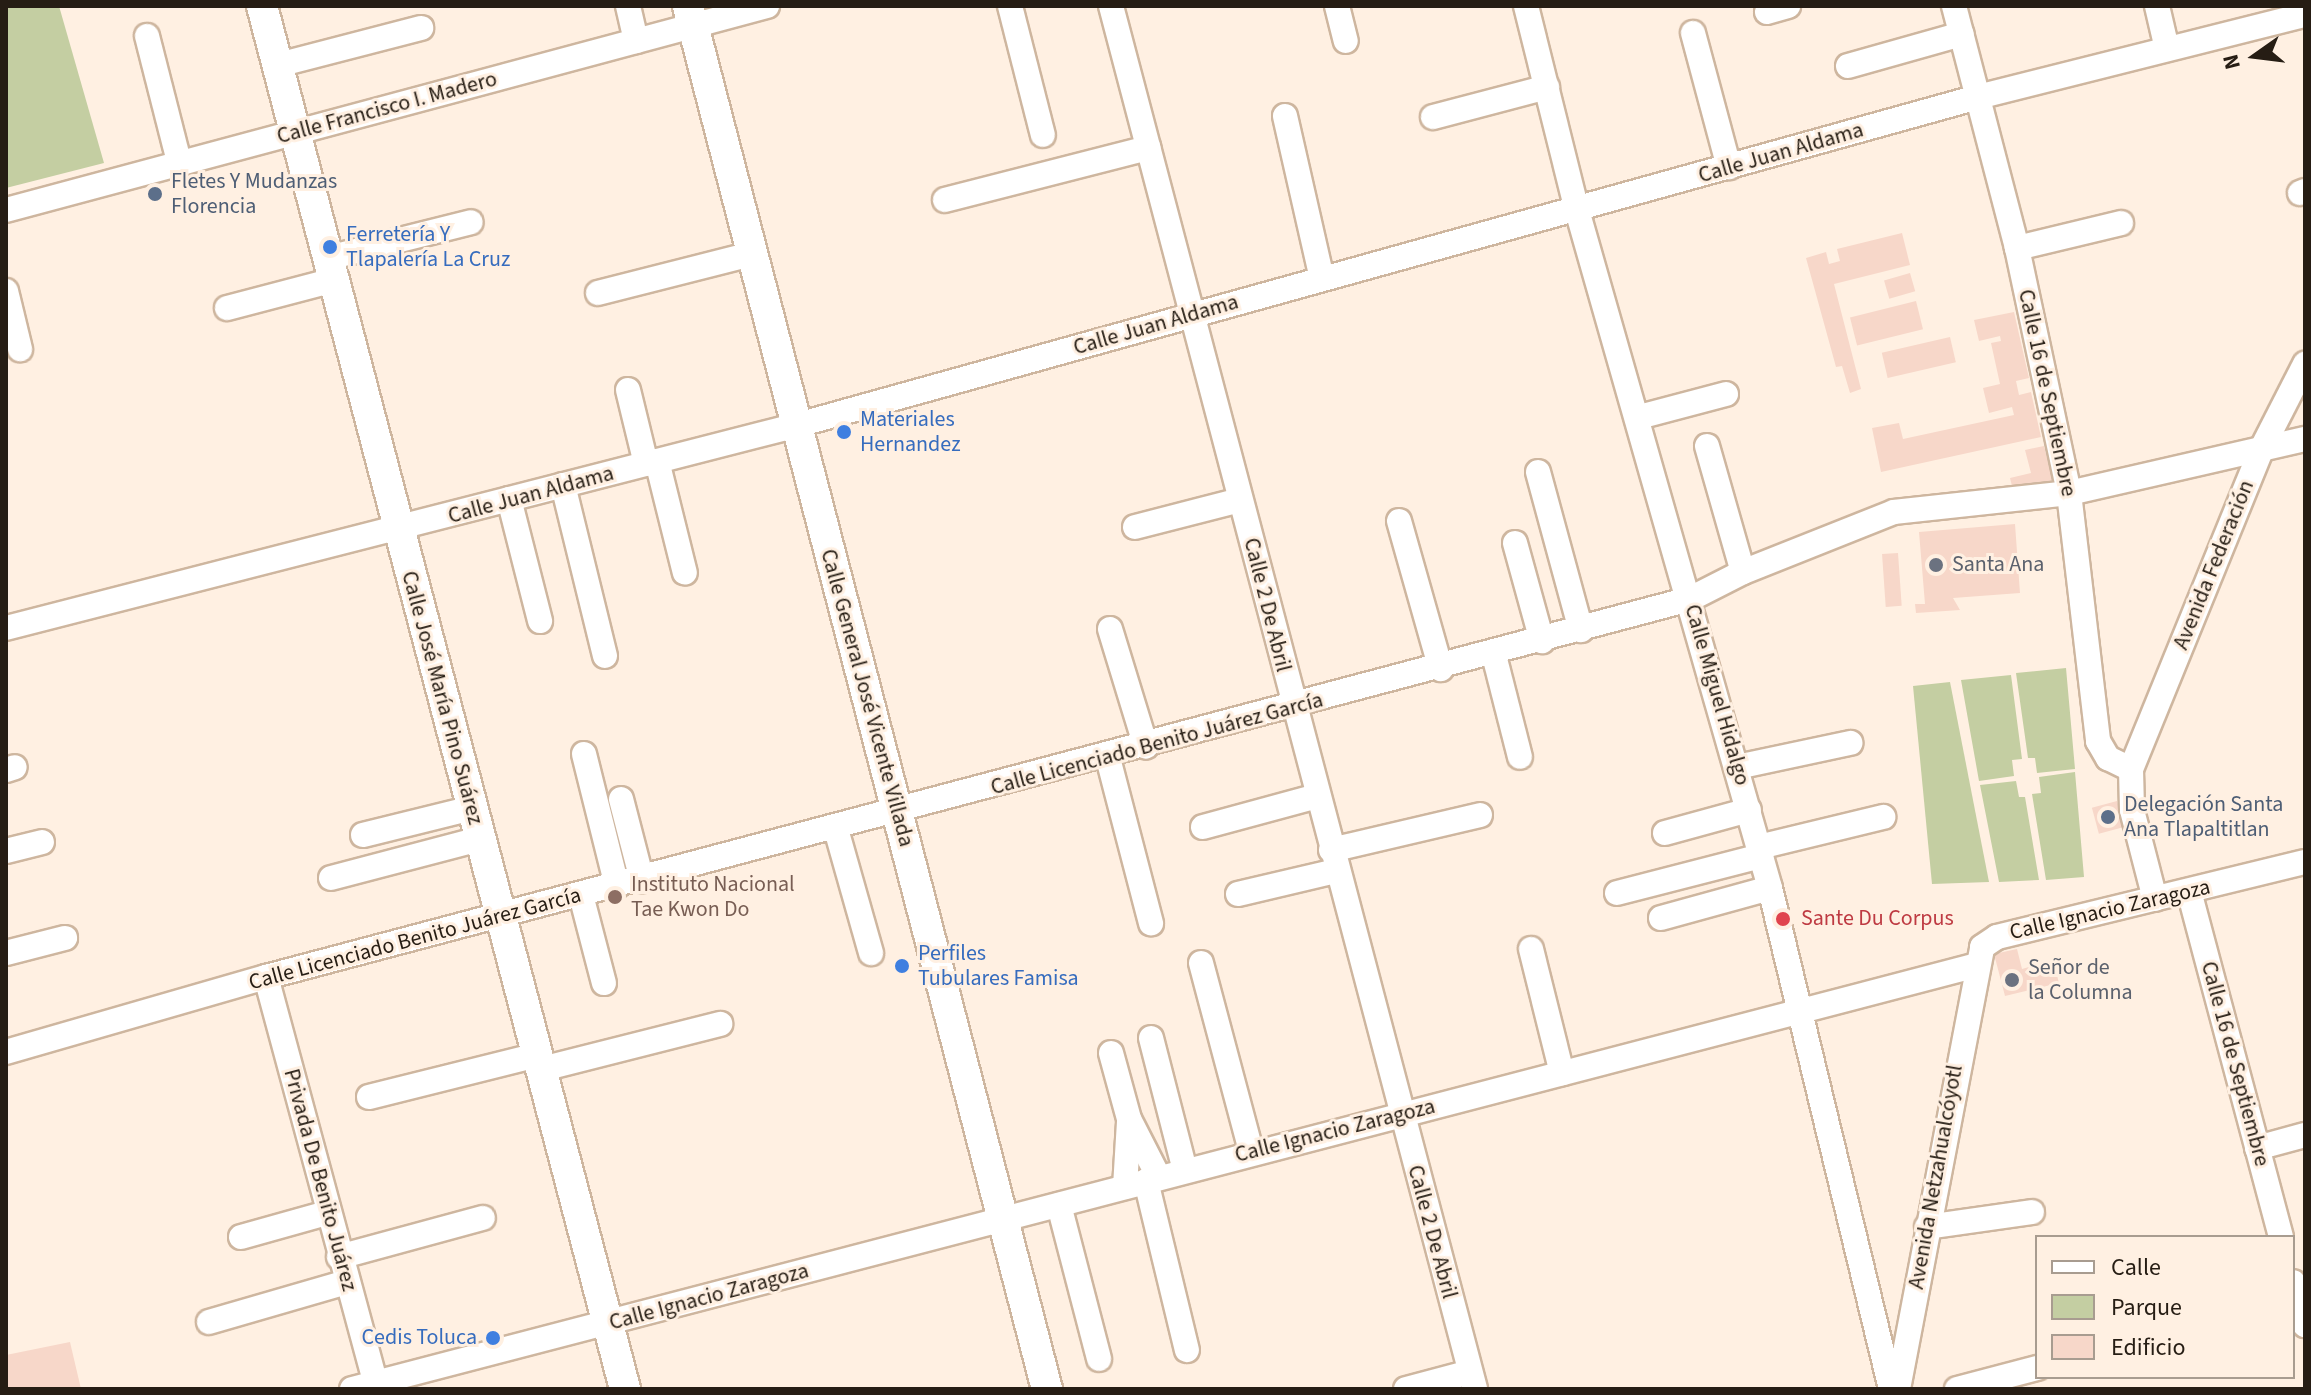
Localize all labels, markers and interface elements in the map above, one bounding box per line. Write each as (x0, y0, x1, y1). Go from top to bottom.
north arrow (2215, 16, 2295, 96)
text: N (2214, 51, 2249, 73)
street label: Calle Francisco I. Madero (274, 66, 500, 150)
street label: Calle Juan Aldama (1695, 117, 1867, 189)
place label: Fletes Y Mudanzas Florencia (171, 168, 337, 220)
marker: Fletes Y Mudanzas Florencia (146, 185, 164, 203)
place label: Ferretería Y Tlapalería La Cruz (346, 221, 510, 272)
marker: Ferretería Y Tlapalería La Cruz (321, 238, 339, 256)
street label: Calle 16 de Septiembre (2012, 287, 2082, 499)
street label: Calle Juan Aldama (1070, 289, 1242, 361)
place label: Materiales Hernandez (860, 406, 961, 458)
marker: Materiales Hernandez (835, 423, 853, 441)
street label: Calle Juan Aldama (445, 460, 617, 530)
street label: Avenida Federación (2168, 476, 2260, 654)
street label: Calle 2 De Abril (1238, 535, 1296, 675)
street label: Calle General José Vicente Villada (815, 546, 919, 850)
place label: Santa Ana (1952, 552, 2044, 578)
marker: Santa Ana (1927, 556, 1945, 574)
street label: Calle José María Pino Suárez (395, 568, 489, 828)
street label: Calle Miguel Hidalgo (1679, 602, 1755, 788)
street label: Calle Licenciado Benito Juárez García (988, 687, 1326, 801)
place label: Delegación Santa Ana Tlapaltitlan (2124, 791, 2283, 842)
marker: Delegación Santa Ana Tlapaltitlan (2099, 808, 2117, 826)
place label: Instituto Nacional Tae Kwon Do (631, 871, 795, 922)
street label: Calle Ignacio Zaragoza (2007, 874, 2213, 946)
street label: Calle Licenciado Benito Juárez García (246, 882, 584, 996)
marker: Instituto Nacional Tae Kwon Do (606, 888, 624, 906)
place label: Sante Du Corpus (1801, 906, 1954, 932)
marker: Sante Du Corpus (1772, 908, 1794, 930)
place label: Perfiles Tubulares Famisa (918, 940, 1079, 992)
place label: Señor de la Columna (2028, 954, 2133, 1006)
marker: Perfiles Tubulares Famisa (893, 957, 911, 975)
street label: Calle 16 de Septiembre (2195, 959, 2275, 1169)
marker: Señor de la Columna (2003, 971, 2021, 989)
street label: Avenida Netzahualcóyotl (1903, 1063, 1969, 1291)
street label: Privada De Benito Juárez (278, 1066, 362, 1294)
street label: Calle Ignacio Zaragoza (1232, 1093, 1438, 1169)
street label: Calle 2 De Abril (1402, 1162, 1462, 1302)
legend (2035, 1235, 2295, 1379)
text: Calle (2111, 1250, 2161, 1285)
street label: Calle Ignacio Zaragoza (606, 1258, 812, 1336)
text: Parque (2111, 1290, 2182, 1325)
place label: Cedis Toluca (362, 1325, 477, 1351)
marker: Cedis Toluca (484, 1329, 502, 1347)
text: Edificio (2111, 1330, 2185, 1365)

